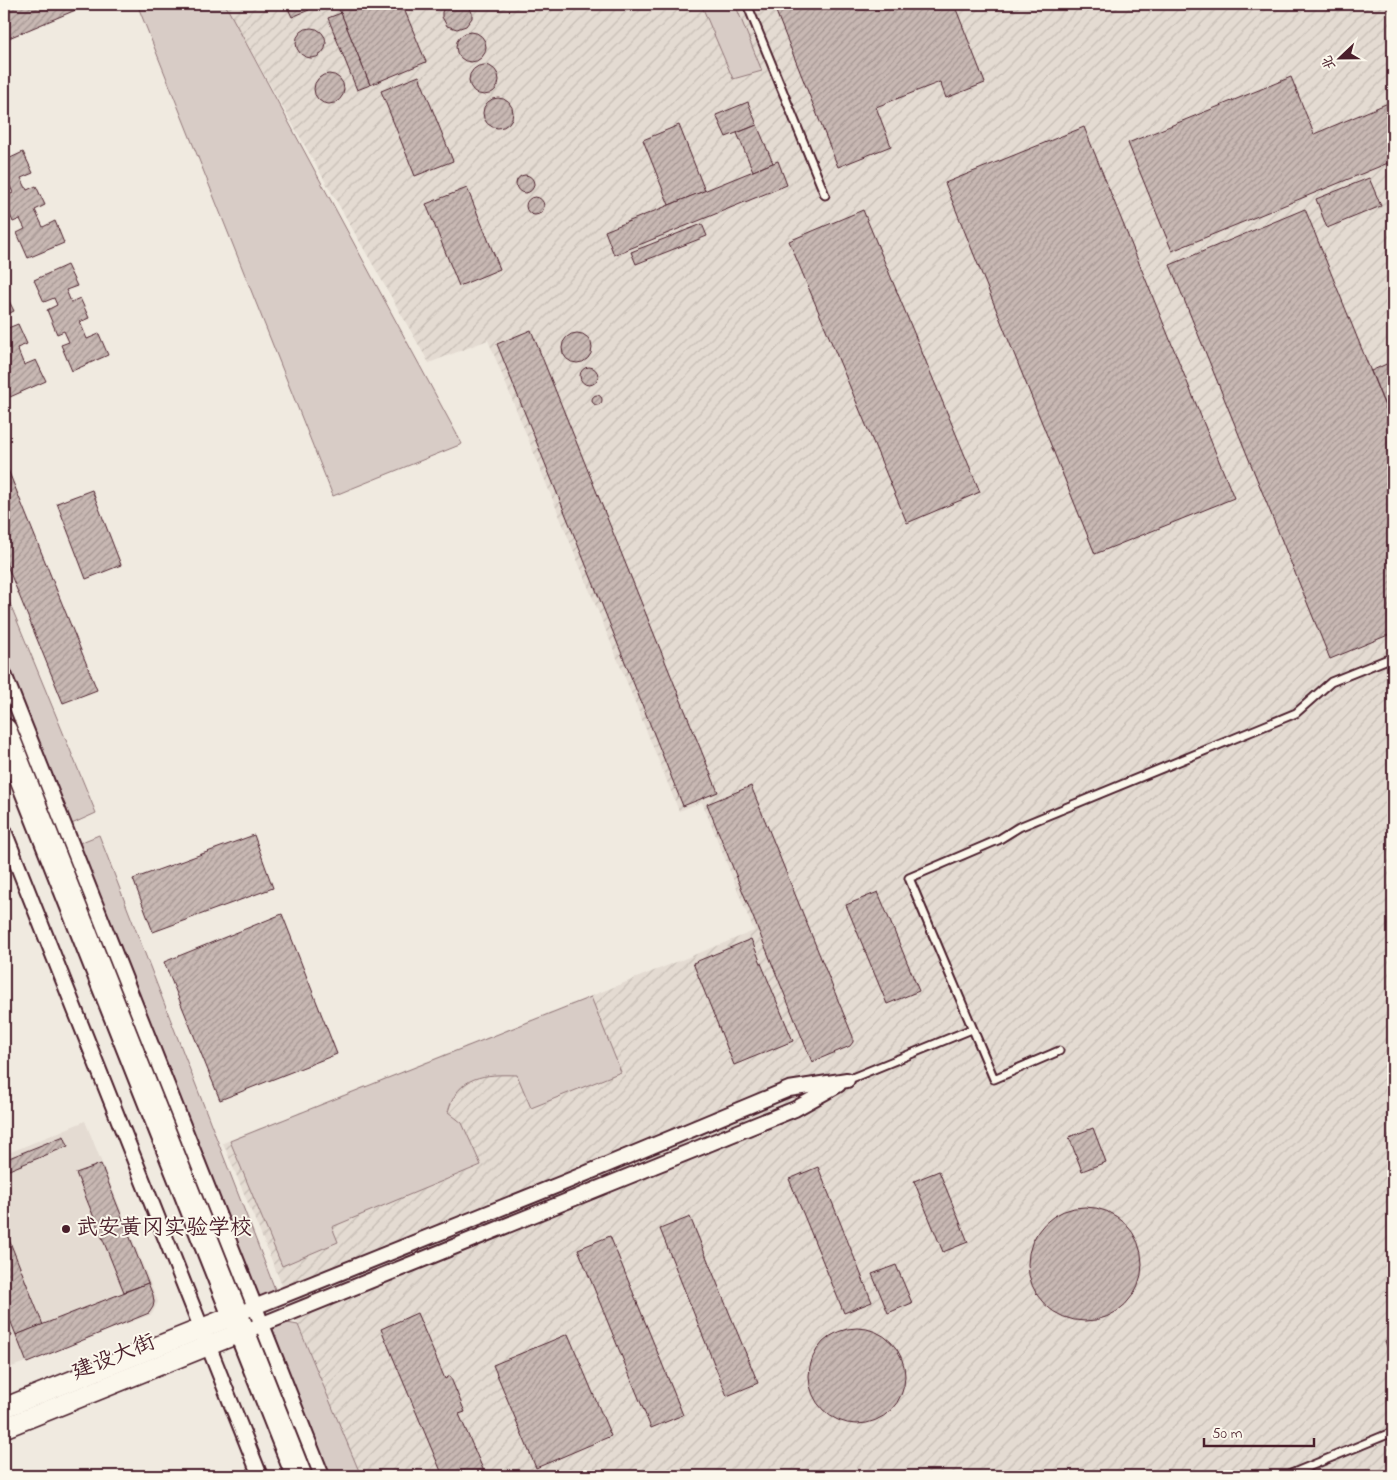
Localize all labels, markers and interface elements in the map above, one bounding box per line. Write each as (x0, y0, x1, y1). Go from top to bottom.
north arrow (1314, 32, 1364, 82)
text: 北 (1317, 52, 1342, 73)
place label: 武安黄冈实验学校 (76, 1213, 252, 1245)
marker: 武安黄冈实验学校 (60, 1223, 72, 1235)
street label: 建设大街 (67, 1327, 161, 1389)
scale bar (1204, 1415, 1314, 1447)
text: 50 m (1212, 1423, 1243, 1445)

